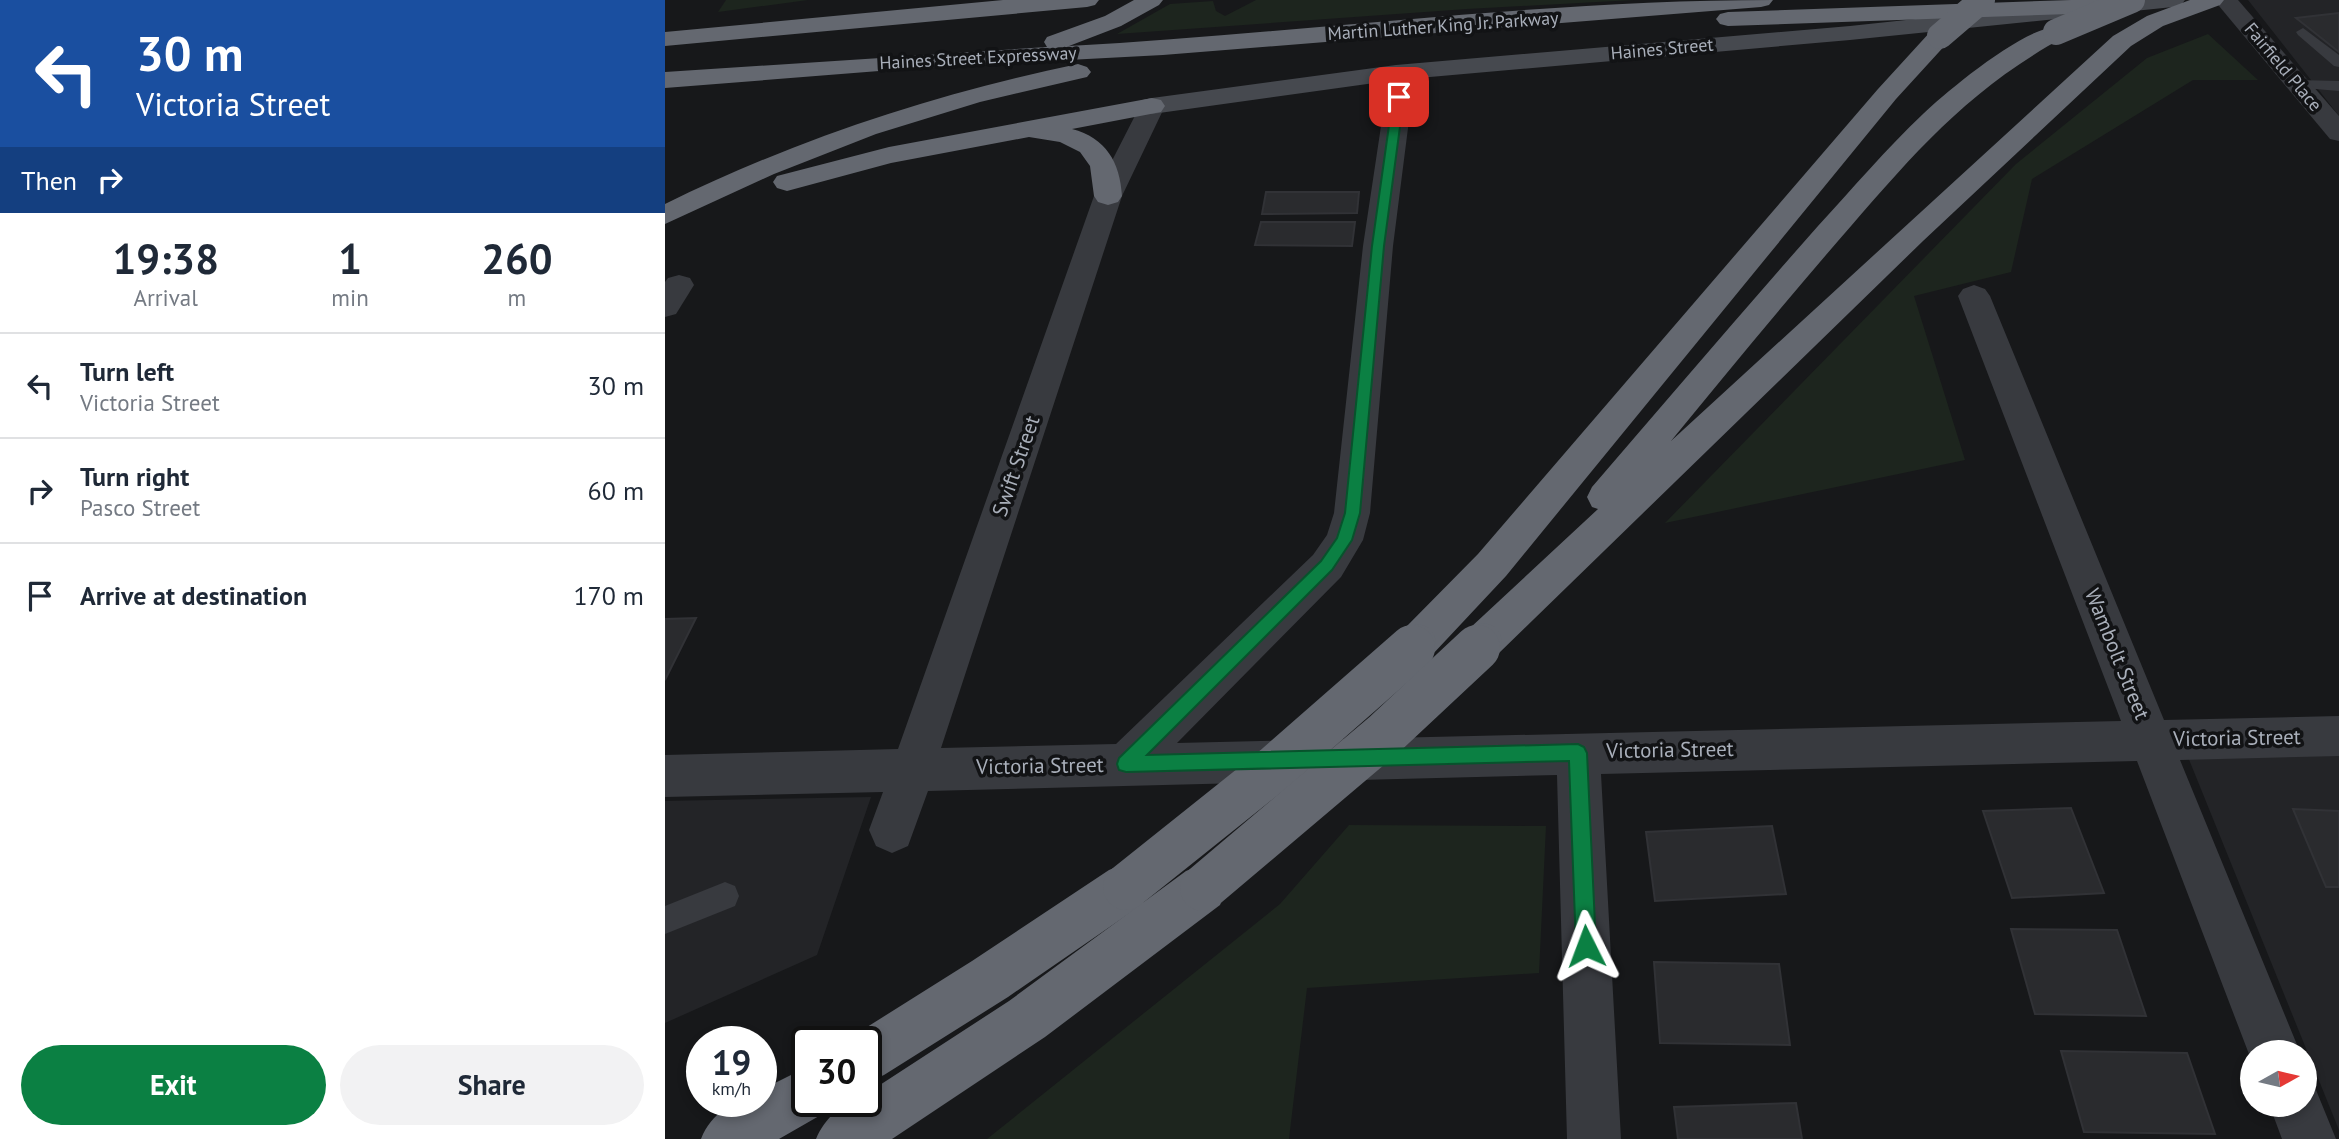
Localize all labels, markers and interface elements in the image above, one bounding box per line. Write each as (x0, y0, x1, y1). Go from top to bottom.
street label: Martin Luther King Jr. Parkway (1327, 6, 1560, 45)
street label: Fairfield Place (2240, 18, 2327, 116)
text: 30 m (136, 21, 243, 85)
icon: left (21, 28, 112, 119)
street label: Haines Street (1610, 33, 1714, 64)
street label: Haines Street Expressway (879, 41, 1078, 74)
pin (1369, 67, 1429, 127)
icon: arrive (1380, 78, 1418, 116)
text: Victoria Street (136, 83, 330, 125)
icon: right (91, 161, 129, 199)
text: Then (21, 164, 77, 197)
text: 19:38 (112, 231, 219, 286)
text: 1 (338, 231, 362, 286)
text: 260 (481, 231, 553, 286)
text: Arrival (133, 283, 198, 312)
text: min (331, 283, 369, 312)
text: m (508, 283, 526, 312)
text: Turn left (80, 355, 174, 388)
icon: left (21, 367, 59, 405)
text: 30 m (588, 369, 644, 402)
text: Victoria Street (80, 388, 220, 417)
street label: Swift Street (986, 412, 1045, 520)
text: Turn right (80, 460, 189, 493)
icon: right (21, 472, 59, 510)
text: 60 m (588, 474, 644, 507)
text: Pasco Street (80, 493, 200, 522)
icon: arrive (21, 577, 59, 615)
text: Arrive at destination (80, 579, 307, 612)
text: 170 m (573, 579, 644, 612)
street label: Wambolt Street (2079, 584, 2156, 723)
street label: Victoria Street (2172, 723, 2301, 752)
street label: Victoria Street (1605, 735, 1734, 764)
street label: Victoria Street (975, 751, 1104, 780)
position arrow (1549, 909, 1623, 983)
speed limit sign: 30 (791, 1026, 882, 1117)
text: 19 (712, 1039, 751, 1085)
north arrow (2240, 1040, 2317, 1116)
map controls (2240, 1040, 2317, 1117)
button: Exit (21, 1045, 326, 1125)
button: Share (340, 1045, 644, 1125)
text: km/h (712, 1077, 751, 1100)

